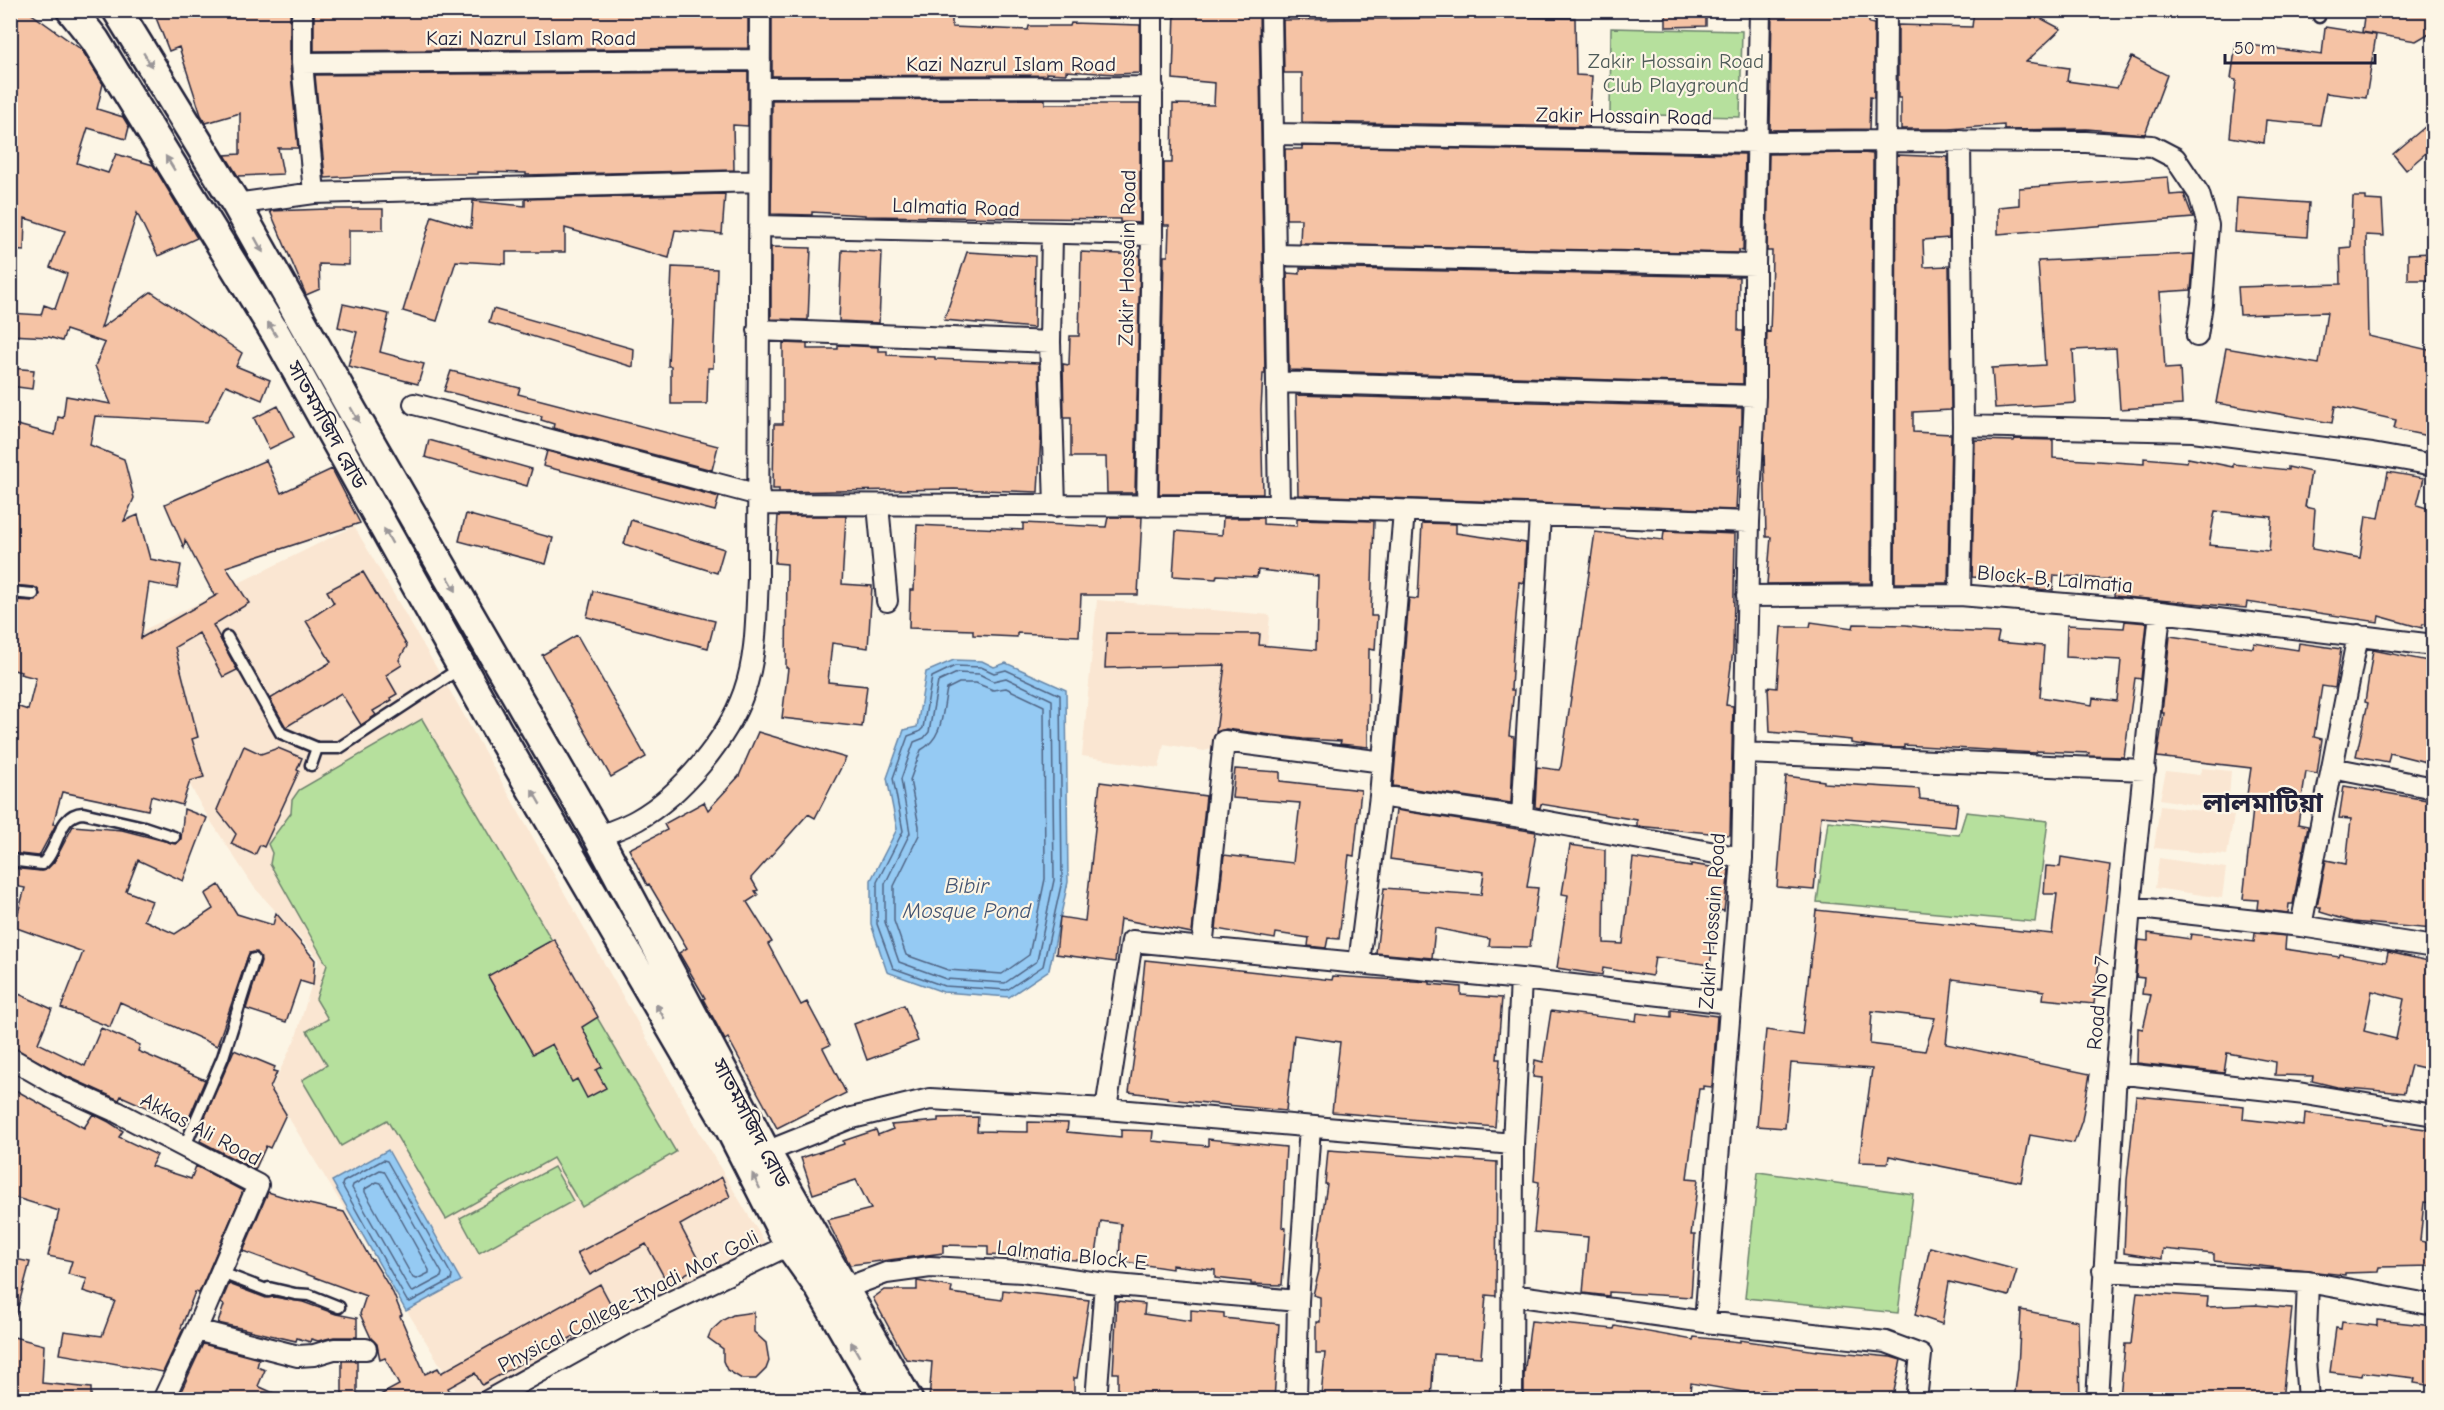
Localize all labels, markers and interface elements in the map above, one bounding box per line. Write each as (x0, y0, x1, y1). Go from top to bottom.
street label: Kazi Nazrul Islam Road (426, 26, 636, 50)
scale bar (2225, 27, 2375, 65)
text: 50 m (2234, 38, 2276, 59)
park label: Zakir Hossain Road Club Playground (1588, 49, 1764, 97)
one-way arrow (142, 52, 153, 68)
street label: Kazi Nazrul Islam Road (906, 52, 1116, 76)
street label: Zakir Hossain Road (1536, 102, 1712, 130)
one-way arrow (165, 155, 176, 171)
street label: Zakir Hossain Road (1113, 170, 1141, 346)
street label: Lalmatia Road (892, 193, 1020, 221)
one-way arrow (254, 237, 264, 254)
one-way arrow (267, 321, 278, 337)
street label: সাতমসজিদ রোড (281, 356, 373, 494)
one-way arrow (350, 407, 360, 424)
one-way arrow (383, 527, 393, 544)
street label: Block-B, Lalmatia (1976, 560, 2134, 598)
one-way arrow (447, 576, 458, 592)
district label: লালমাটিয়া (2202, 787, 2323, 819)
one-way arrow (530, 789, 541, 805)
street label: Zakir Hossain Road (1694, 832, 1730, 1010)
water label: Bibir Mosque Pond (902, 873, 1033, 924)
street label: Road No 7 (2082, 955, 2114, 1051)
one-way arrow (655, 1003, 666, 1019)
street label: সাতমসজিদ রোড (707, 1054, 796, 1192)
street label: Akkas Ali Road (137, 1087, 265, 1171)
one-way arrow (751, 1172, 761, 1189)
street label: Physical College-Ityadi Mor Goli (494, 1225, 762, 1377)
street label: Lalmatia Block E (996, 1235, 1148, 1275)
one-way arrow (849, 1341, 860, 1357)

